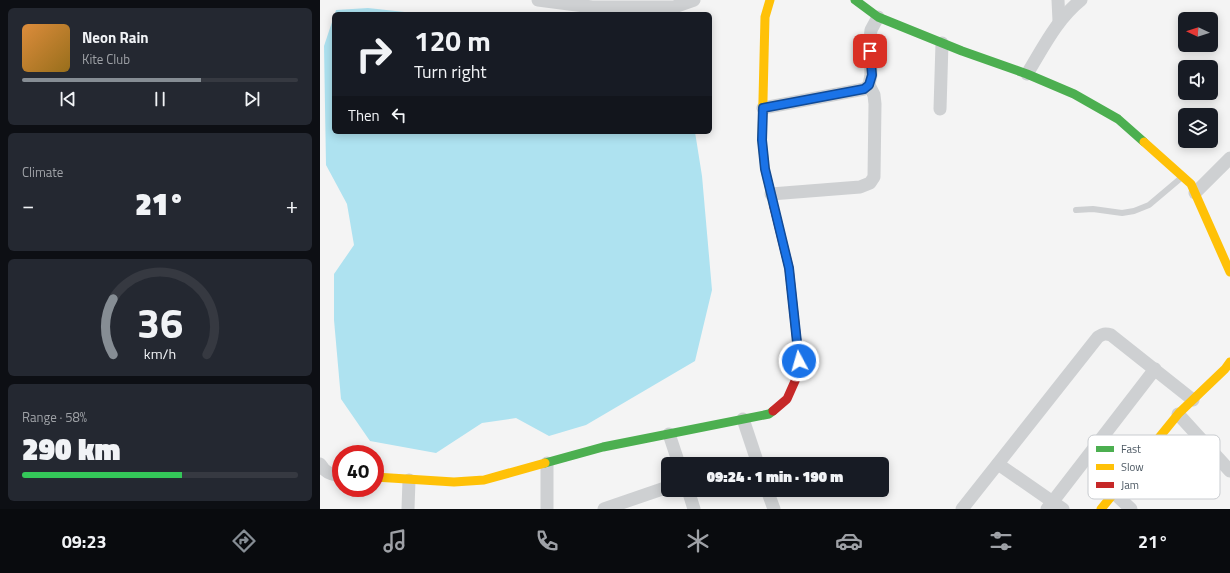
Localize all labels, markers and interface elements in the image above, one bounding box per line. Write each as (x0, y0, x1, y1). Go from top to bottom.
north arrow (1178, 12, 1218, 52)
map controls (1178, 12, 1218, 148)
text: 120 m (414, 19, 491, 62)
text: Neon Rain (82, 26, 149, 49)
icon: right (348, 28, 400, 80)
pin (853, 34, 887, 68)
icon: arrive (859, 40, 881, 62)
text: Kite Club (82, 49, 130, 69)
text: Turn right (414, 58, 487, 85)
button: sound (1178, 60, 1218, 100)
icon: previous (57, 88, 79, 110)
icon: pause (149, 88, 171, 110)
icon: next (241, 88, 263, 110)
text: Then (348, 104, 380, 127)
icon: left (388, 104, 410, 126)
button: layers (1178, 108, 1218, 148)
text: Climate (22, 162, 63, 182)
text: 21° (135, 181, 185, 227)
text: − (22, 188, 34, 222)
text: + (286, 188, 298, 222)
text: 36 (137, 291, 183, 354)
position arrow (778, 340, 820, 382)
text: km/h (144, 343, 176, 365)
text: Range · 58% (22, 407, 87, 427)
text: 290 km (22, 426, 120, 472)
legend (1088, 435, 1220, 499)
text: Fast (1121, 441, 1141, 457)
speed limit sign: 40 (332, 445, 384, 497)
text: Slow (1121, 459, 1144, 475)
text: 09:24 · 1 min · 190 m (707, 465, 843, 488)
text: Jam (1121, 477, 1139, 493)
icon: directions (230, 527, 258, 555)
icon: music (381, 527, 409, 555)
icon: phone (533, 527, 561, 555)
icon: climate (684, 527, 712, 555)
icon: car (835, 527, 863, 555)
icon: filters (987, 527, 1015, 555)
text: 09:23 (62, 528, 107, 555)
text: 21° (1138, 528, 1168, 555)

